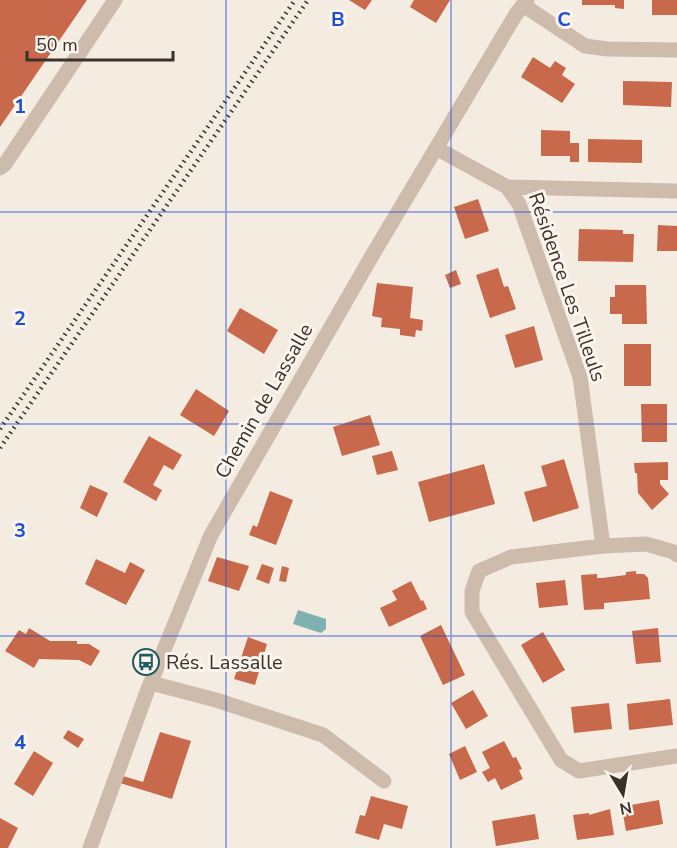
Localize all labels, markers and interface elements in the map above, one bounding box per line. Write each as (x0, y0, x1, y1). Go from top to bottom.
text: B (331, 6, 345, 33)
text: C (557, 6, 571, 33)
scale bar (27, 24, 172, 62)
text: 50 m (36, 33, 78, 57)
text: 1 (14, 93, 26, 120)
street label: Résidence Les Tilleuls (522, 189, 612, 385)
text: 2 (14, 305, 26, 332)
street label: Chemin de Lassalle (209, 319, 319, 483)
text: 3 (14, 517, 26, 544)
bus stop icon: Rés. Lassalle (131, 647, 161, 677)
place label: Rés. Lassalle (166, 649, 283, 676)
text: 4 (14, 729, 26, 756)
north arrow (593, 764, 653, 824)
text: N (618, 796, 634, 820)

